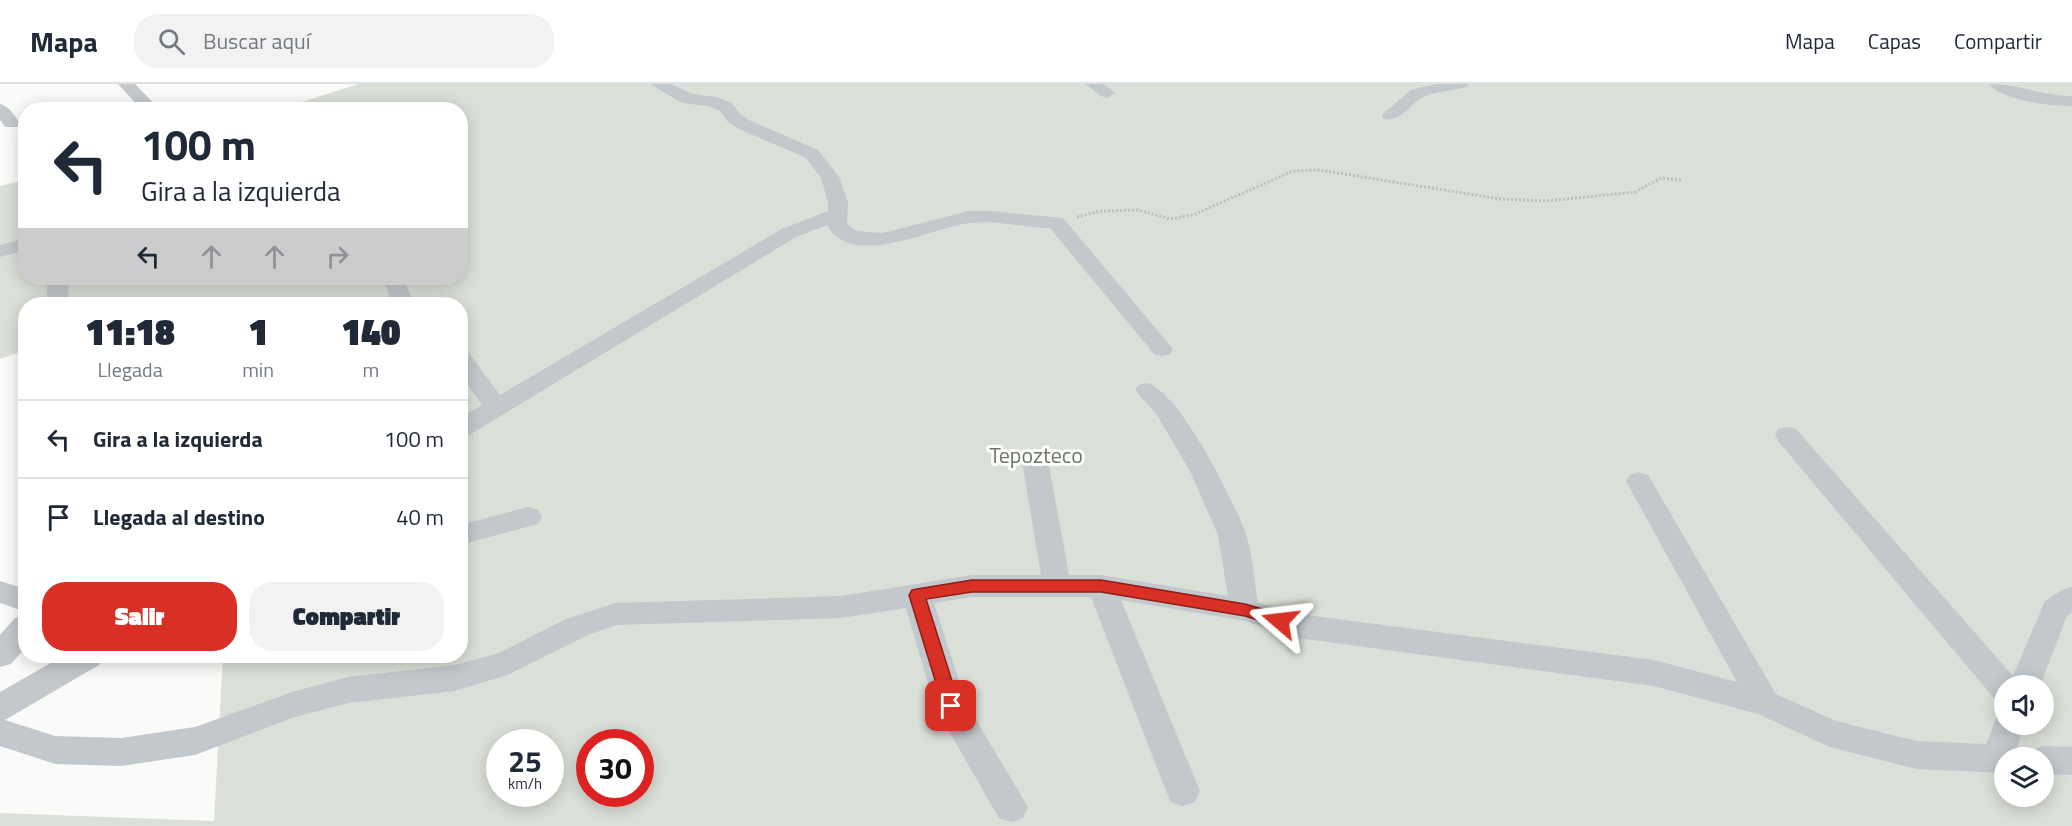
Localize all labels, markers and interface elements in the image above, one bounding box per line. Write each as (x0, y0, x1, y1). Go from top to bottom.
search box (134, 14, 554, 68)
text: Mapa (30, 20, 98, 63)
text: Buscar aquí (203, 24, 311, 58)
icon: search (155, 25, 188, 58)
text: Mapa (1785, 25, 1835, 57)
text: Capas (1868, 25, 1921, 57)
text: Compartir (1954, 25, 2042, 57)
text: 100 m (141, 112, 256, 176)
icon: left (42, 126, 120, 204)
text: Gira a la izquierda (141, 170, 341, 211)
icon: left (132, 240, 165, 273)
icon: ahead (195, 240, 228, 273)
icon: ahead (258, 240, 291, 273)
icon: right (321, 240, 354, 273)
text: 11:18 (85, 304, 175, 359)
text: 1 (248, 304, 268, 359)
text: 140 (341, 304, 401, 359)
text: Llegada (97, 354, 163, 385)
text: min (242, 354, 274, 385)
text: m (363, 354, 379, 385)
text: Gira a la izquierda (93, 422, 263, 456)
text: 100 m (384, 422, 444, 456)
icon: left (42, 423, 75, 456)
park label: Tepozteco (989, 438, 1083, 472)
text: Llegada al destino (93, 500, 265, 534)
text: 40 m (396, 500, 444, 534)
icon: arrive (42, 501, 75, 534)
button: Salir (42, 582, 237, 651)
button: Compartir (249, 582, 444, 651)
position arrow (1248, 589, 1312, 653)
map controls (1994, 675, 2054, 807)
button: sound (1994, 675, 2054, 735)
pin (925, 680, 976, 731)
icon: arrive (934, 689, 967, 722)
speed limit sign: 30 (576, 729, 654, 807)
text: 25 (508, 738, 542, 784)
button: layers (1994, 747, 2054, 807)
text: km/h (508, 772, 542, 795)

